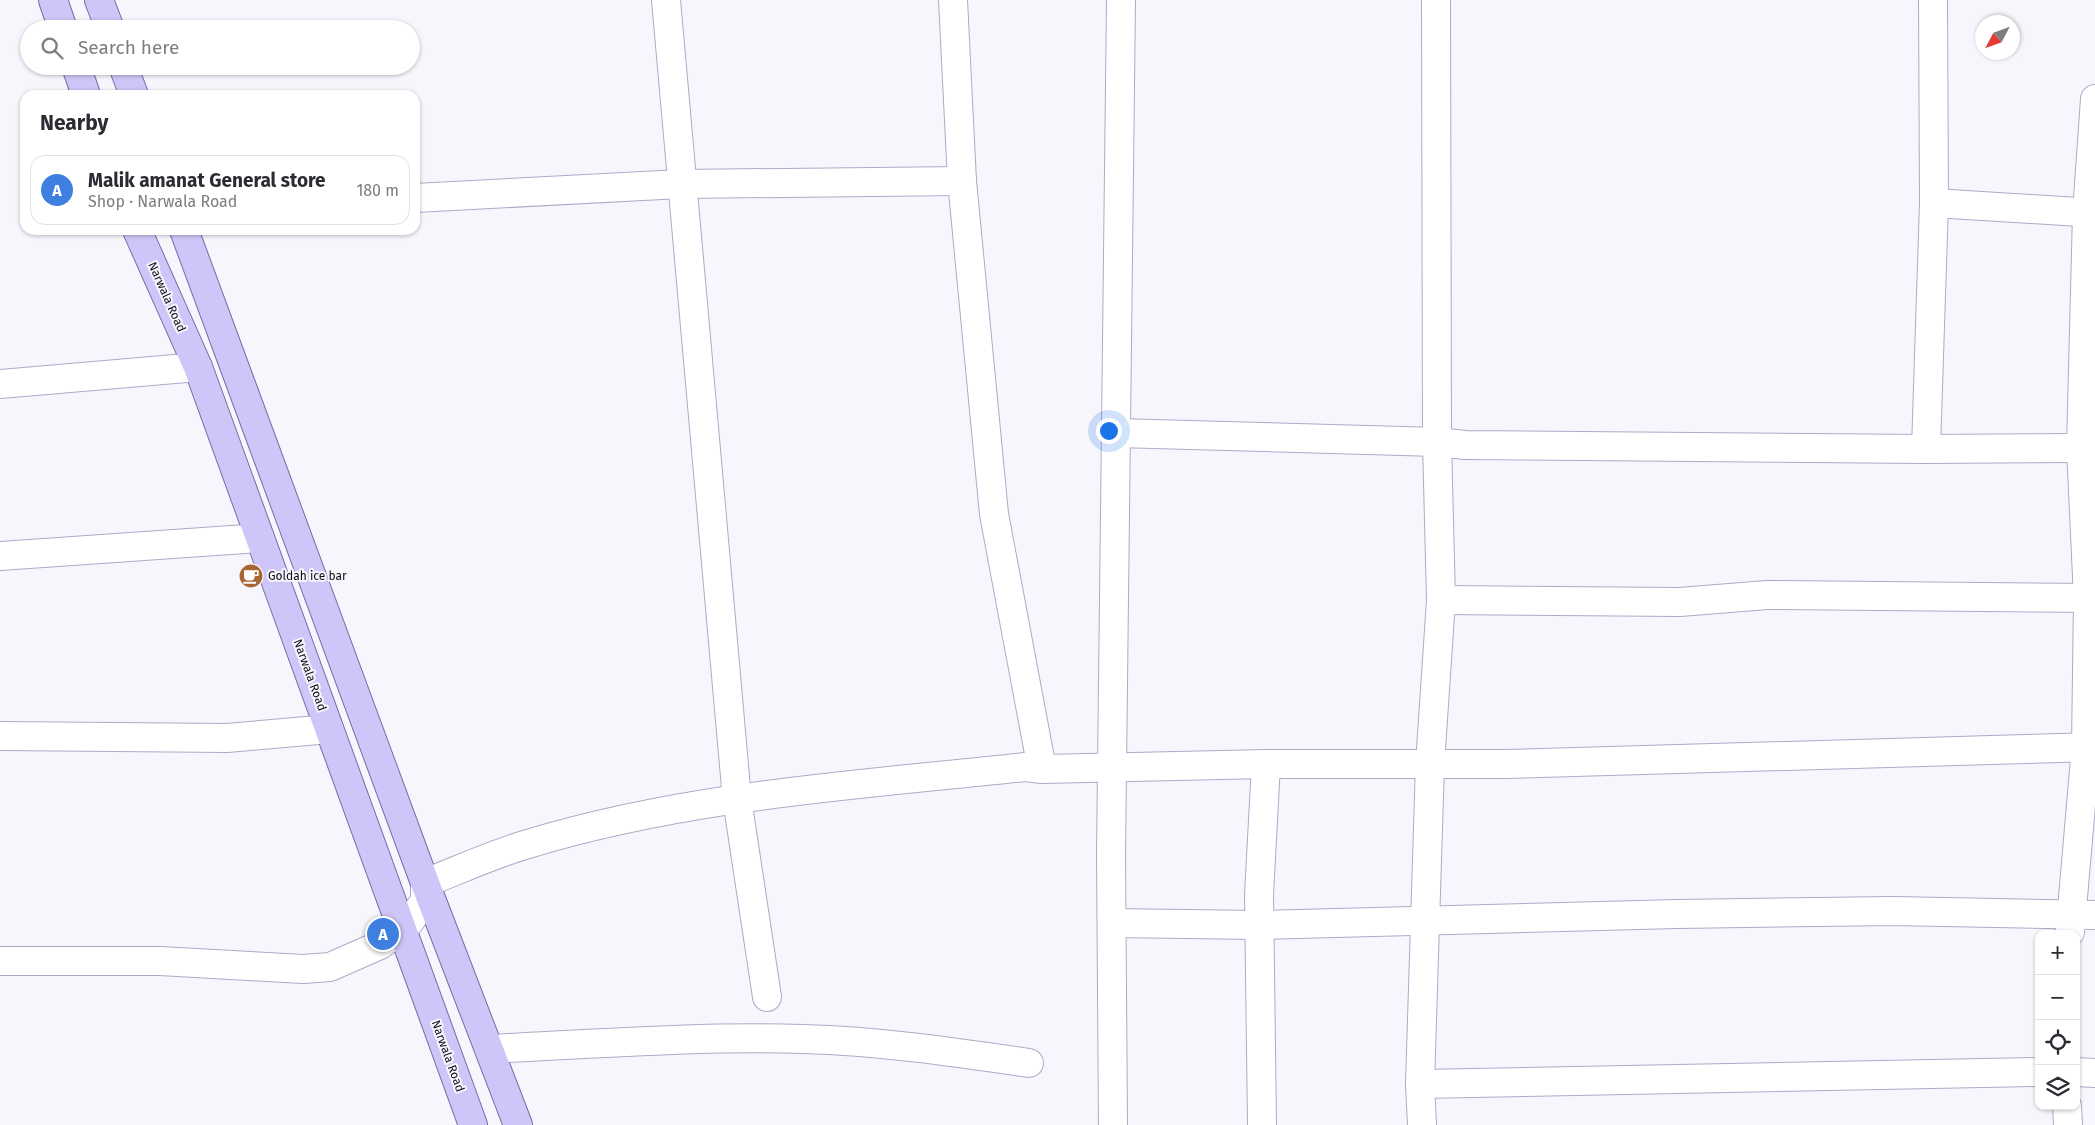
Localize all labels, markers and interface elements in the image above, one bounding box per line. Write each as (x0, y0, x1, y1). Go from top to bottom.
north arrow (1975, 15, 2020, 60)
search box (20, 20, 420, 75)
icon: search (38, 34, 66, 62)
text: Search here (78, 36, 179, 59)
text: Nearby (40, 110, 108, 136)
text: Malik amanat General store (88, 169, 326, 192)
text: A (52, 181, 62, 200)
text: 180 m (356, 181, 399, 200)
text: Shop · Narwala Road (88, 192, 237, 211)
street label: Narwala Road (145, 260, 189, 334)
your location (1096, 418, 1122, 444)
cafe icon: Goldah ice bar (238, 563, 264, 589)
place label: Goldah ice bar (268, 569, 347, 583)
street label: Narwala Road (291, 637, 329, 713)
pin: A (367, 915, 399, 953)
map controls (2035, 930, 2080, 1110)
button: + (2035, 930, 2080, 975)
button: − (2035, 975, 2080, 1020)
street label: Narwala Road (429, 1018, 467, 1094)
button: locate (2035, 1020, 2080, 1065)
button: layers (2035, 1065, 2080, 1110)

